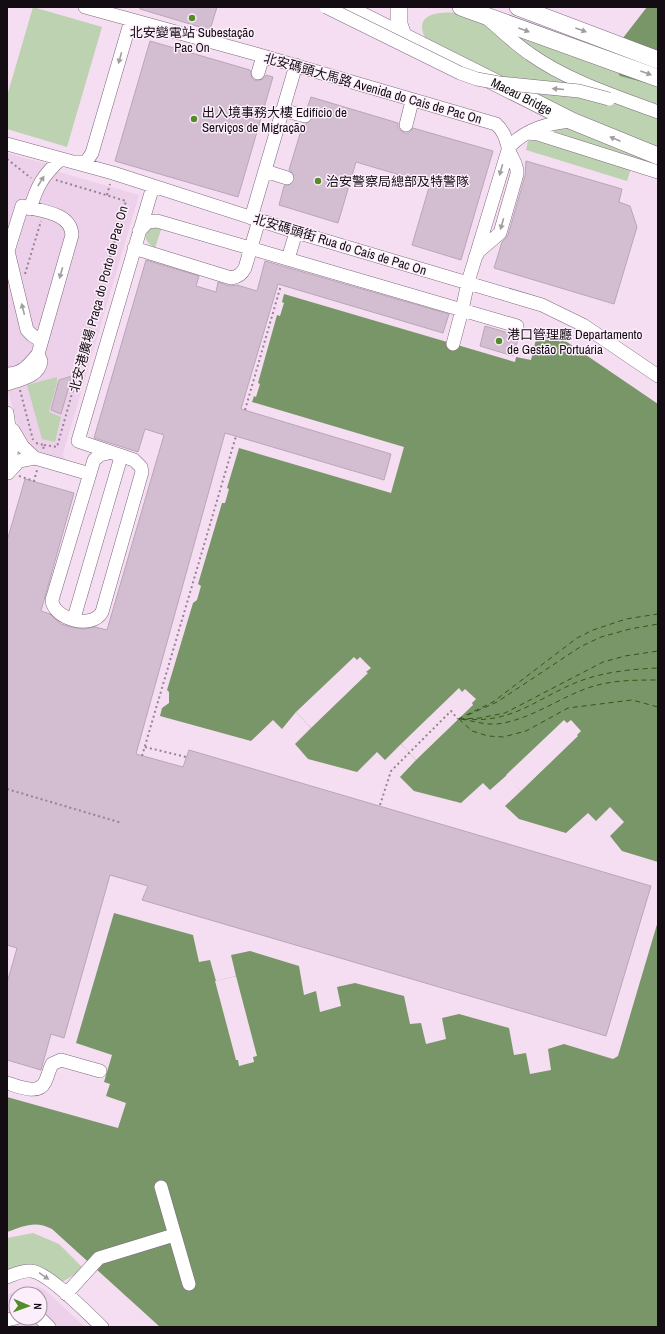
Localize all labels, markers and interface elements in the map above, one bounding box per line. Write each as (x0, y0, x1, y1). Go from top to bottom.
marker: 北安變電站 Subestação Pac On (187, 13, 197, 23)
place label: 北安變電站 Subestação Pac On (130, 24, 254, 56)
one-way arrow (518, 27, 530, 33)
one-way arrow (576, 28, 588, 34)
street label: 北安碼頭大馬路 Avenida do Cais de Pac On (262, 49, 484, 128)
one-way arrow (117, 52, 123, 64)
one-way arrow (641, 71, 653, 77)
street label: Macau Bridge (488, 74, 555, 119)
one-way arrow (552, 86, 564, 93)
place label: 出入境事務大樓 Edifício de Serviços de Migração (202, 104, 347, 136)
marker: 出入境事務大樓 Edifício de Serviços de Migração (189, 114, 199, 124)
one-way arrow (609, 136, 621, 142)
one-way arrow (498, 165, 504, 177)
place label: 治安警察局總部及特警隊 (326, 173, 469, 190)
one-way arrow (37, 176, 45, 186)
marker: 治安警察局總部及特警隊 (313, 176, 323, 186)
street label: 北安港廣場 Praça do Porto de Pac On (65, 204, 132, 394)
street label: 北安碼頭街 Rua do Cais de Pac On (251, 210, 429, 279)
one-way arrow (499, 218, 505, 230)
one-way arrow (58, 267, 64, 279)
one-way arrow (19, 303, 25, 316)
place label: 港口管理廳 Departamento de Gestão Portuária (507, 326, 643, 358)
marker: 港口管理廳 Departamento de Gestão Portuária (494, 336, 504, 346)
one-way arrow (39, 1272, 49, 1280)
north arrow (8, 1286, 48, 1326)
text: N (31, 1303, 45, 1310)

